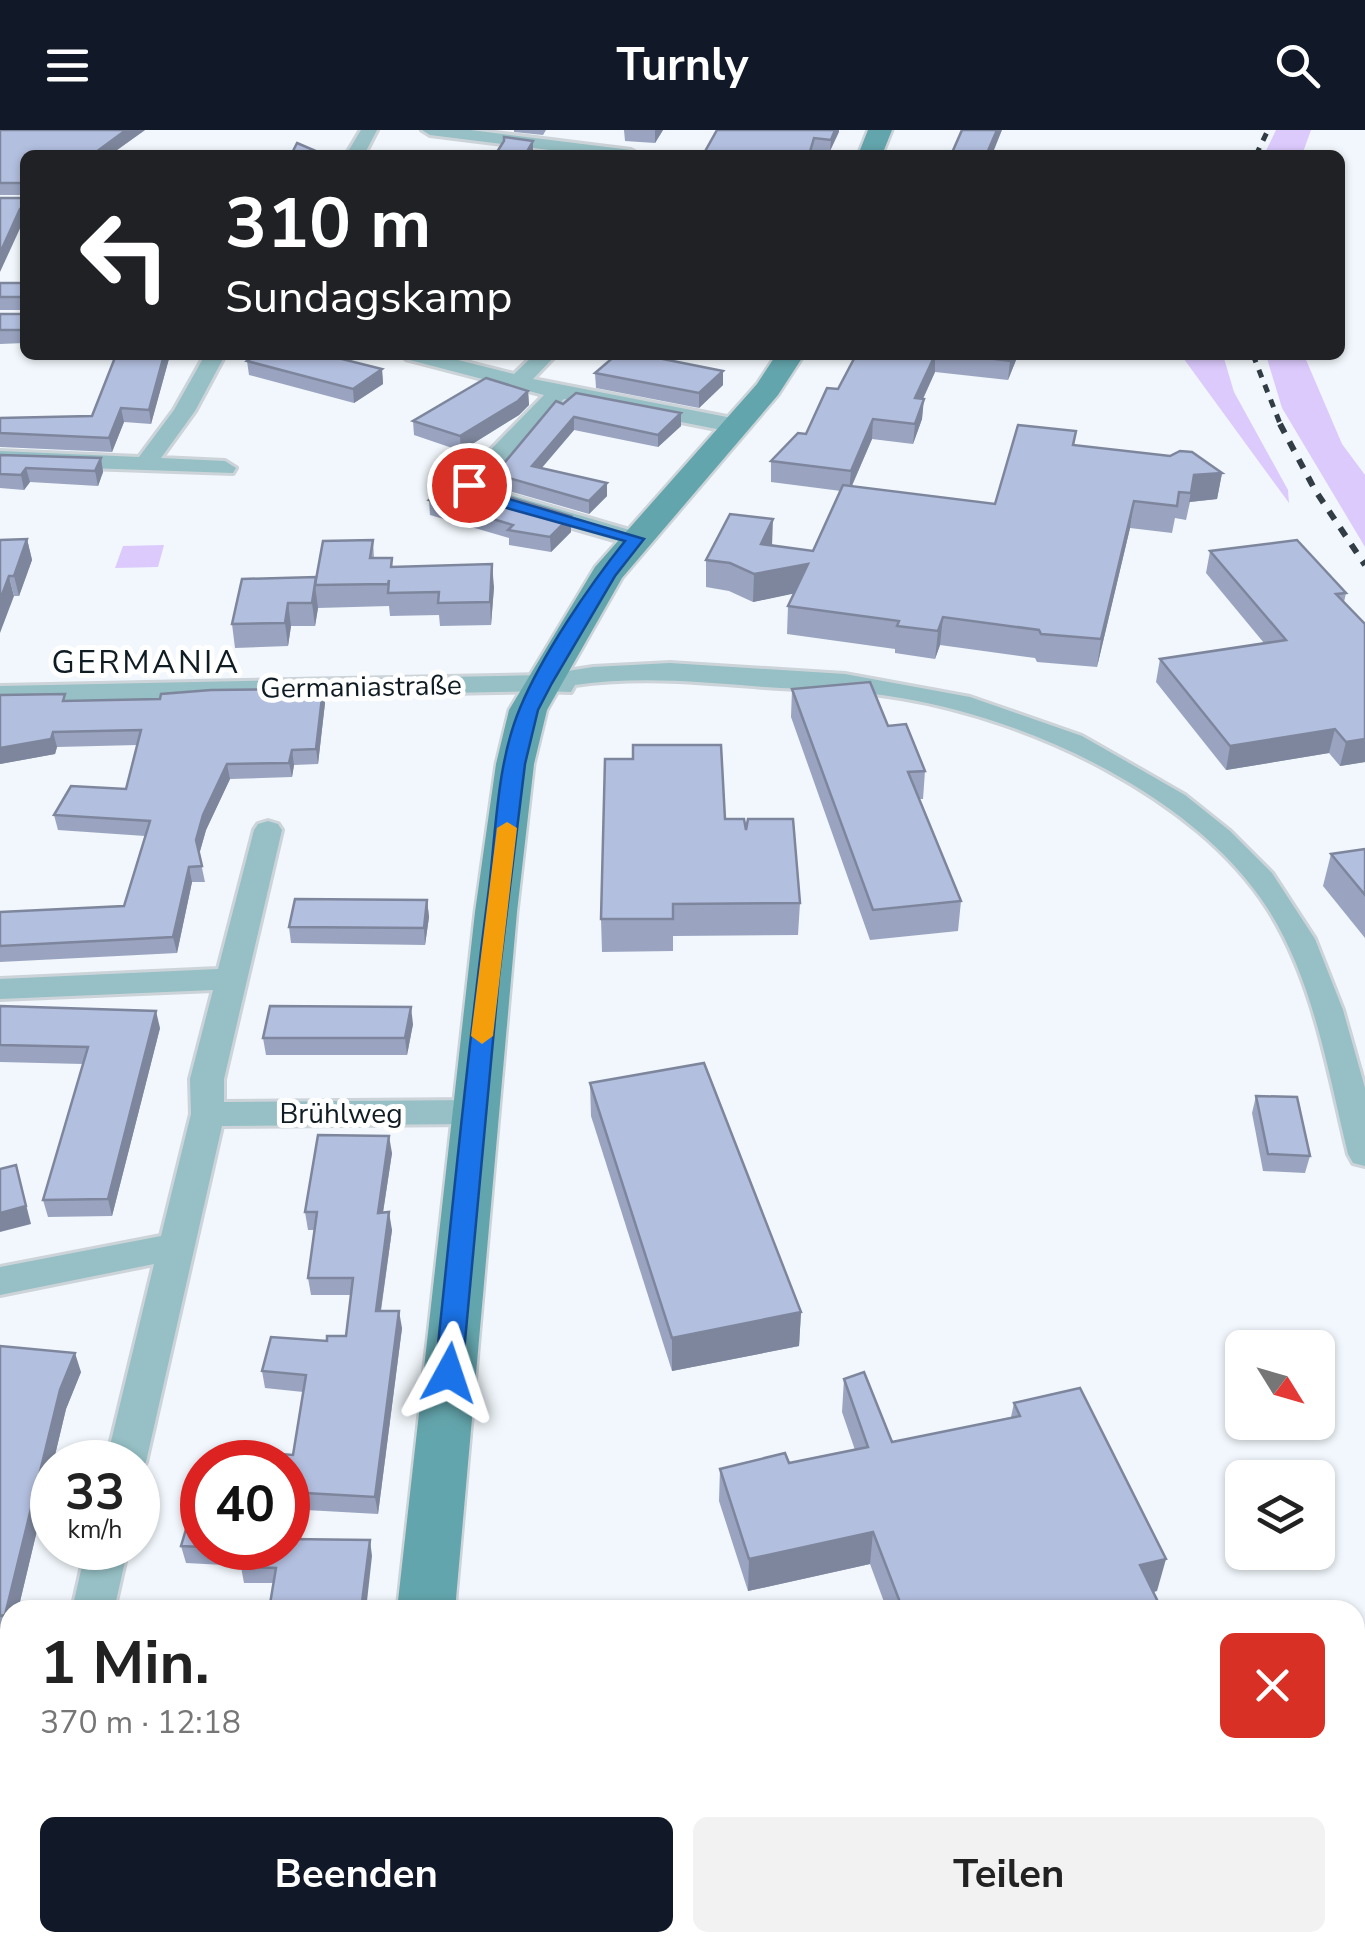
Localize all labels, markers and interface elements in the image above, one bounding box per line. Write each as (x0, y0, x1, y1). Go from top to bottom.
text: Turnly (616, 35, 749, 96)
icon: menu (40, 38, 95, 93)
icon: search (1270, 38, 1325, 93)
text: 310 m (225, 176, 431, 272)
icon: left (60, 190, 190, 320)
text: Sundagskamp (225, 267, 512, 328)
pin (427, 443, 512, 528)
icon: arrive (442, 458, 497, 513)
district label: GERMANIA (51, 641, 241, 684)
street label: Germaniastraße (260, 666, 462, 708)
street label: Brühlweg (279, 1095, 403, 1133)
position arrow (397, 1321, 501, 1425)
north arrow (1225, 1330, 1335, 1440)
map controls (1225, 1330, 1335, 1570)
speed limit sign: 40 (180, 1440, 310, 1570)
text: 33 (65, 1458, 125, 1527)
button: layers (1225, 1460, 1335, 1570)
text: km/h (67, 1513, 123, 1547)
text: 1 Min. (40, 1622, 210, 1704)
button: close (1220, 1633, 1325, 1738)
text: 370 m · 12:18 (40, 1701, 241, 1744)
button: Beenden (40, 1817, 673, 1932)
button: Teilen (693, 1817, 1325, 1932)

